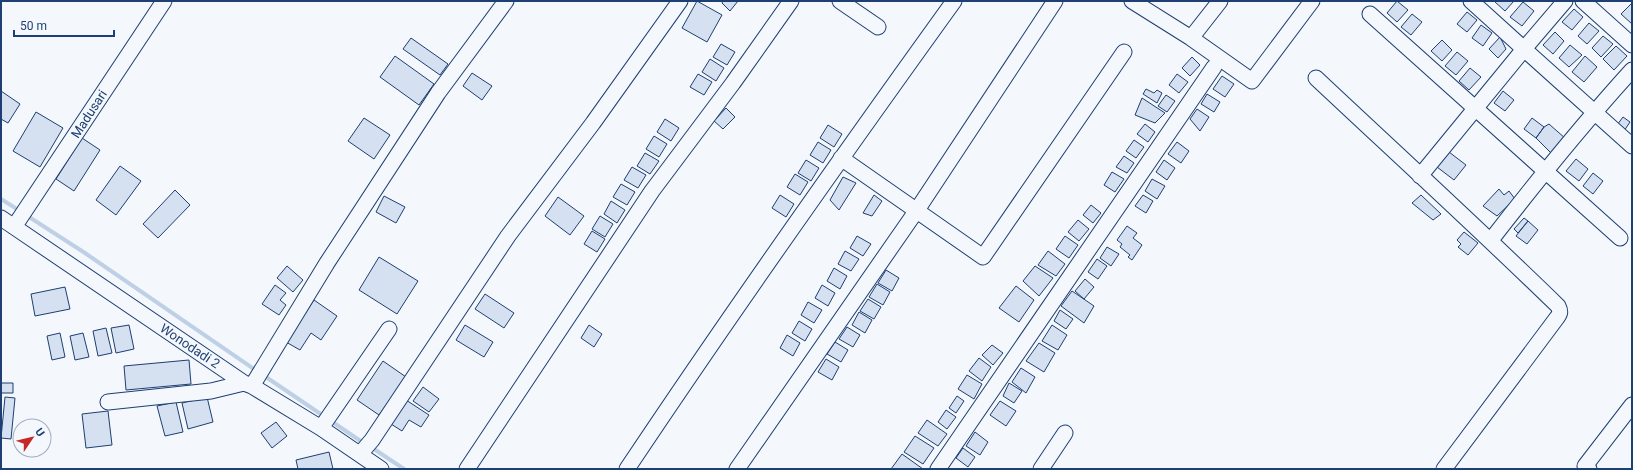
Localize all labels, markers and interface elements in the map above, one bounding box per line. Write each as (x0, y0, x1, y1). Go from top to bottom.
scale bar (14, 12, 114, 38)
text: 50 m (20, 19, 47, 33)
street label: Madusari (68, 87, 110, 141)
street label: Wonodadi 2 (157, 321, 223, 371)
north arrow (12, 418, 52, 458)
text: U (32, 426, 47, 439)

